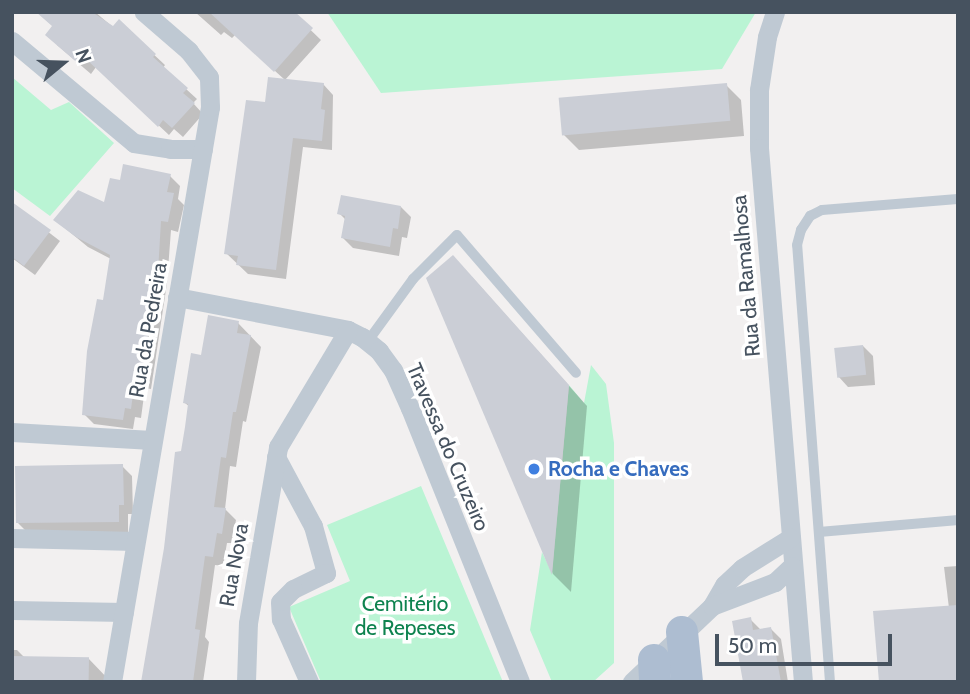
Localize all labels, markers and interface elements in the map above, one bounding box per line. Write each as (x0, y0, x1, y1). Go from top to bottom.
north arrow (28, 28, 98, 98)
text: N (70, 46, 96, 66)
street label: Rua da Ramalhosa (726, 194, 766, 358)
street label: Rua da Pedreira (124, 260, 172, 400)
street label: Travessa do Cruzeiro (401, 359, 495, 535)
place label: Rocha e Chaves (548, 456, 689, 482)
marker: Rocha e Chaves (526, 461, 542, 477)
street label: Rua Nova (214, 521, 254, 609)
park label: Cemitério de Repeses (355, 591, 455, 641)
scale bar (718, 620, 895, 664)
text: 50 m (728, 633, 777, 658)

